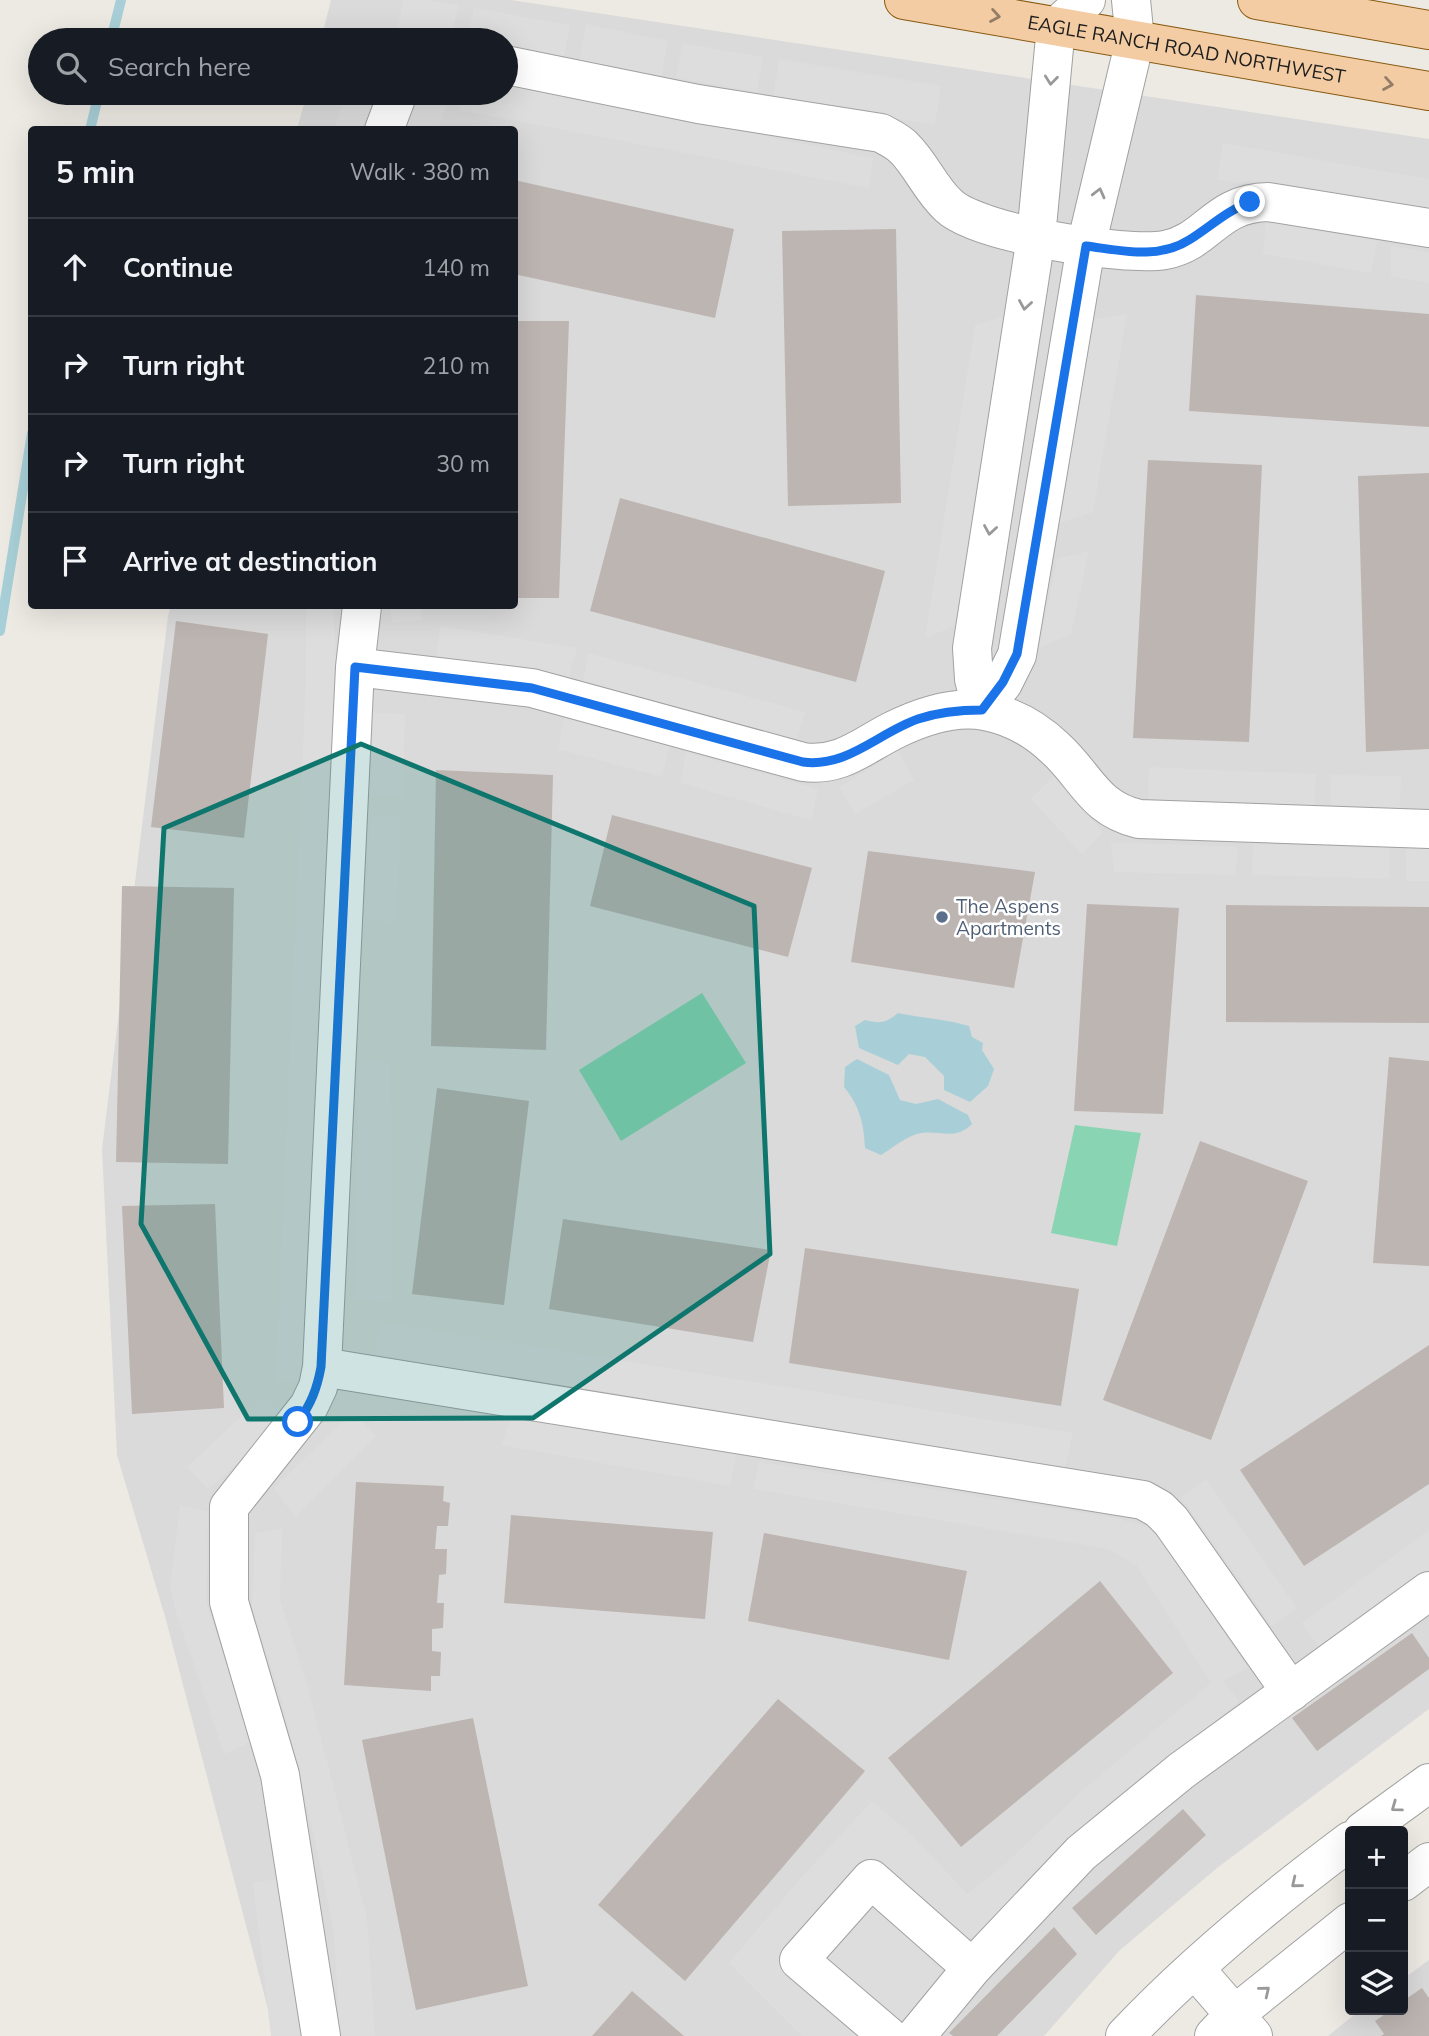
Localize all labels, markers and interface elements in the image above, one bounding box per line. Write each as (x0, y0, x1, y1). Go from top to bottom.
one-way arrow (989, 8, 1001, 23)
street label: EAGLE RANCH ROAD NORTHWEST (1026, 10, 1348, 88)
search box (28, 28, 518, 105)
icon: search (52, 48, 90, 86)
text: Search here (108, 50, 251, 83)
one-way arrow (1044, 74, 1059, 85)
one-way arrow (1382, 76, 1394, 91)
text: 5 min (56, 153, 135, 191)
text: Walk · 380 m (350, 157, 490, 186)
route end (1234, 186, 1265, 217)
one-way arrow (1090, 187, 1105, 199)
icon: ahead (56, 248, 94, 286)
text: Continue (123, 251, 233, 284)
text: 140 m (422, 253, 490, 282)
one-way arrow (1018, 300, 1033, 311)
icon: right (56, 346, 94, 384)
text: Turn right (123, 349, 244, 382)
text: 210 m (422, 351, 490, 380)
icon: right (56, 444, 94, 482)
text: Turn right (123, 447, 244, 480)
text: 30 m (436, 449, 490, 478)
one-way arrow (983, 524, 998, 536)
icon: arrive (56, 542, 94, 580)
text: Arrive at destination (123, 545, 378, 578)
place label: The Aspens Apartments (956, 894, 1061, 940)
marker: The Aspens Apartments (934, 909, 950, 925)
route start (282, 1406, 313, 1437)
one-way arrow (1391, 1799, 1404, 1811)
map controls (1345, 1826, 1408, 2015)
button: + (1345, 1826, 1408, 1889)
one-way arrow (1292, 1874, 1304, 1887)
button: − (1345, 1889, 1408, 1952)
button: layers (1345, 1952, 1408, 2015)
one-way arrow (1258, 1986, 1270, 1999)

